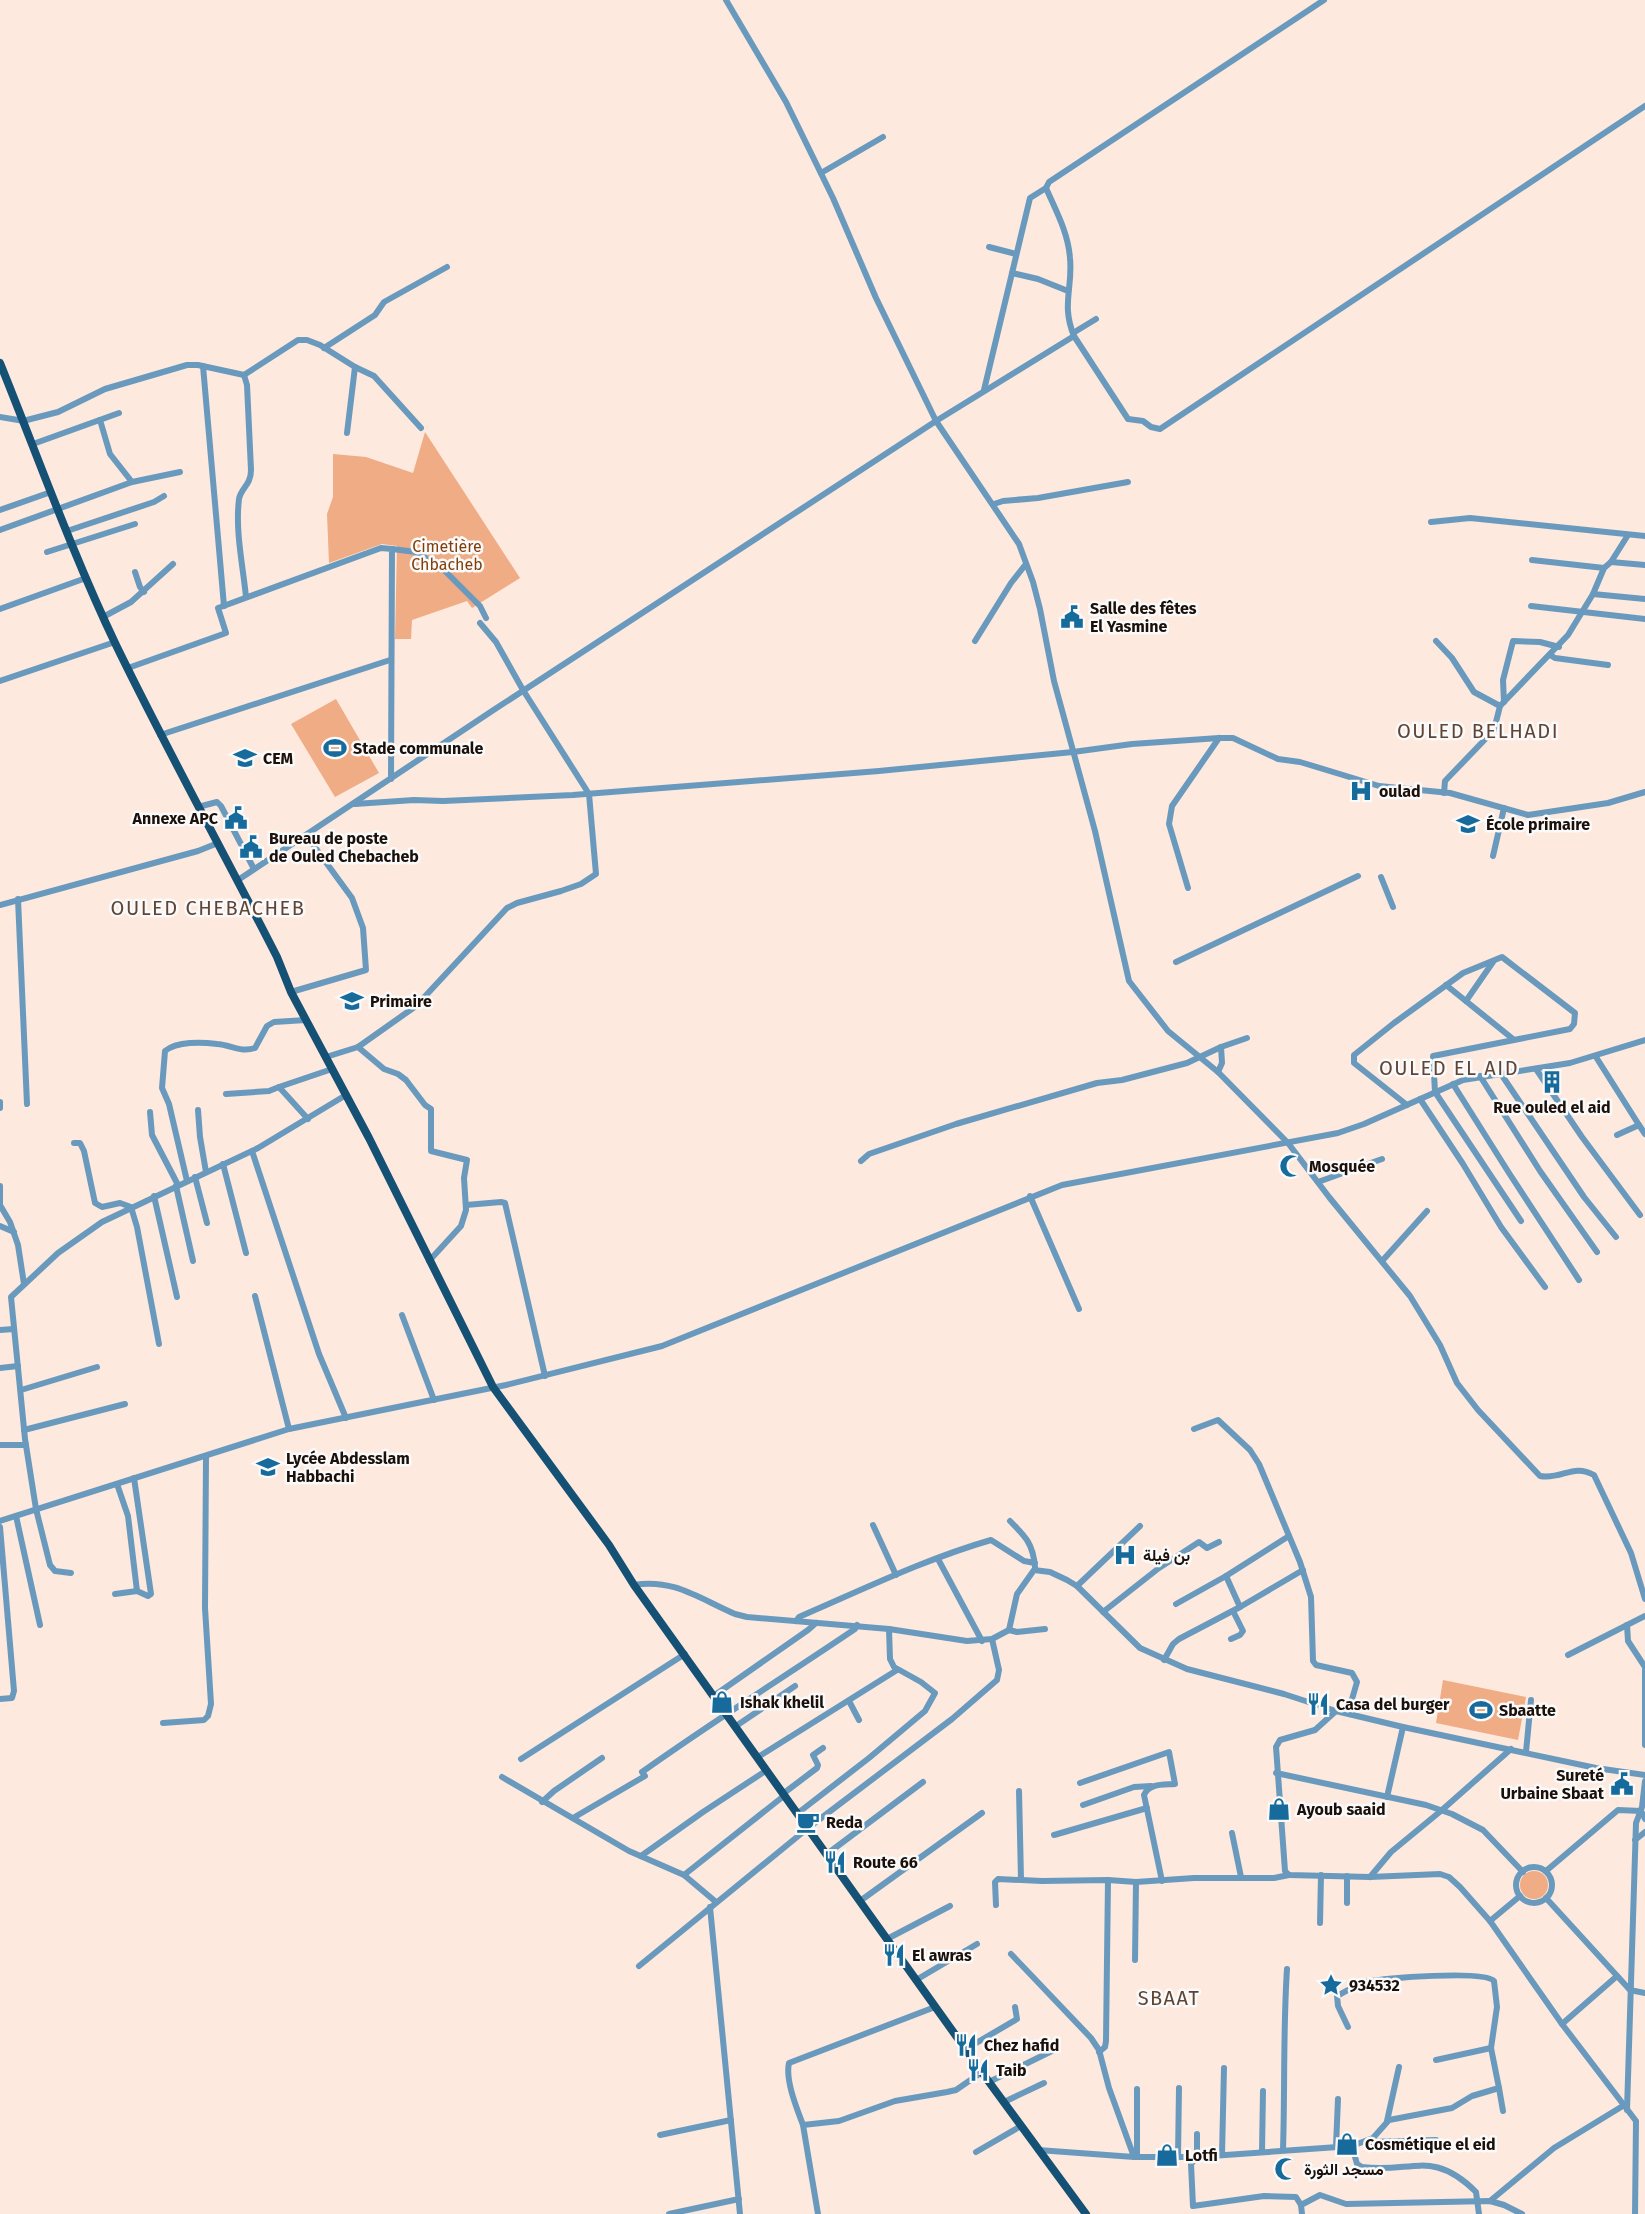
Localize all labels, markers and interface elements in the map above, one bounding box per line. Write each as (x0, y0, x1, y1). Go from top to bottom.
park label: Cimetière Chbacheb (411, 537, 483, 574)
place label: Salle des fêtes El Yasmine (1090, 599, 1197, 636)
public building icon: Salle des fêtes El Yasmine (1059, 604, 1085, 630)
district label: OULED BELHADI (1397, 719, 1559, 743)
sports icon: Stade communale (322, 735, 348, 761)
place label: Stade communale (353, 739, 484, 758)
school or university icon: CEM (232, 745, 258, 771)
place label: CEM (263, 749, 294, 768)
hospital icon: oulad (1348, 778, 1374, 804)
place label: oulad (1379, 782, 1421, 801)
public building icon: Annexe APC (223, 805, 249, 831)
place label: Annexe APC (132, 809, 219, 828)
school or university icon: École primaire (1455, 811, 1481, 837)
place label: École primaire (1486, 814, 1590, 834)
place label: Bureau de poste de Ouled Chebacheb (269, 829, 419, 866)
public building icon: Bureau de poste de Ouled Chebacheb (238, 834, 264, 860)
district label: OULED CHEBACHEB (111, 896, 305, 920)
school or university icon: Primaire (339, 988, 365, 1014)
place label: Primaire (370, 992, 432, 1011)
district label: OULED EL AID (1379, 1056, 1519, 1080)
building icon: Rue ouled el aid (1539, 1069, 1565, 1095)
place label: Rue ouled el aid (1493, 1098, 1611, 1117)
mosque icon: Mosquée (1278, 1153, 1304, 1179)
place label: Mosquée (1309, 1157, 1375, 1176)
place label: Lycée Abdesslam Habbachi (286, 1449, 410, 1486)
school or university icon: Lycée Abdesslam Habbachi (255, 1454, 281, 1480)
hospital icon: بن فيلة (1112, 1542, 1138, 1568)
place label: بن فيلة (1143, 1546, 1190, 1565)
shop icon: Ishak khelil (709, 1689, 735, 1715)
restaurant icon: Casa del burger (1305, 1691, 1331, 1717)
place label: Ishak khelil (740, 1693, 824, 1712)
place label: Casa del burger (1336, 1695, 1450, 1714)
sports icon: Sbaatte (1468, 1697, 1494, 1723)
place label: Sbaatte (1499, 1701, 1556, 1720)
place label: Sureté Urbaine Sbaat (1500, 1766, 1605, 1803)
public building icon: Sureté Urbaine Sbaat (1609, 1771, 1635, 1797)
shop icon: Ayoub saaid (1266, 1796, 1292, 1822)
place label: Ayoub saaid (1296, 1800, 1386, 1819)
cafe icon: Reda (795, 1809, 821, 1835)
place label: Reda (826, 1813, 863, 1832)
restaurant icon: Route 66 (822, 1849, 848, 1875)
place label: Route 66 (853, 1853, 918, 1872)
restaurant icon: El awras (881, 1942, 907, 1968)
place label: El awras (912, 1946, 972, 1965)
place icon: 934532 (1318, 1972, 1344, 1998)
place label: 934532 (1349, 1976, 1400, 1995)
district label: SBAAT (1138, 1986, 1200, 2010)
restaurant icon: Chez hafid (953, 2032, 979, 2058)
place label: Chez hafid (984, 2036, 1059, 2055)
restaurant icon: Taib (965, 2057, 991, 2083)
place label: Taib (996, 2061, 1027, 2080)
shop icon: Cosmétique el eid (1334, 2131, 1360, 2157)
place label: Cosmétique el eid (1365, 2135, 1496, 2154)
shop icon: Lotfi (1154, 2142, 1180, 2168)
place label: Lotfi (1185, 2146, 1218, 2165)
mosque icon: مسجد الثورة (1273, 2156, 1299, 2182)
place label: مسجد الثورة (1304, 2160, 1384, 2180)

